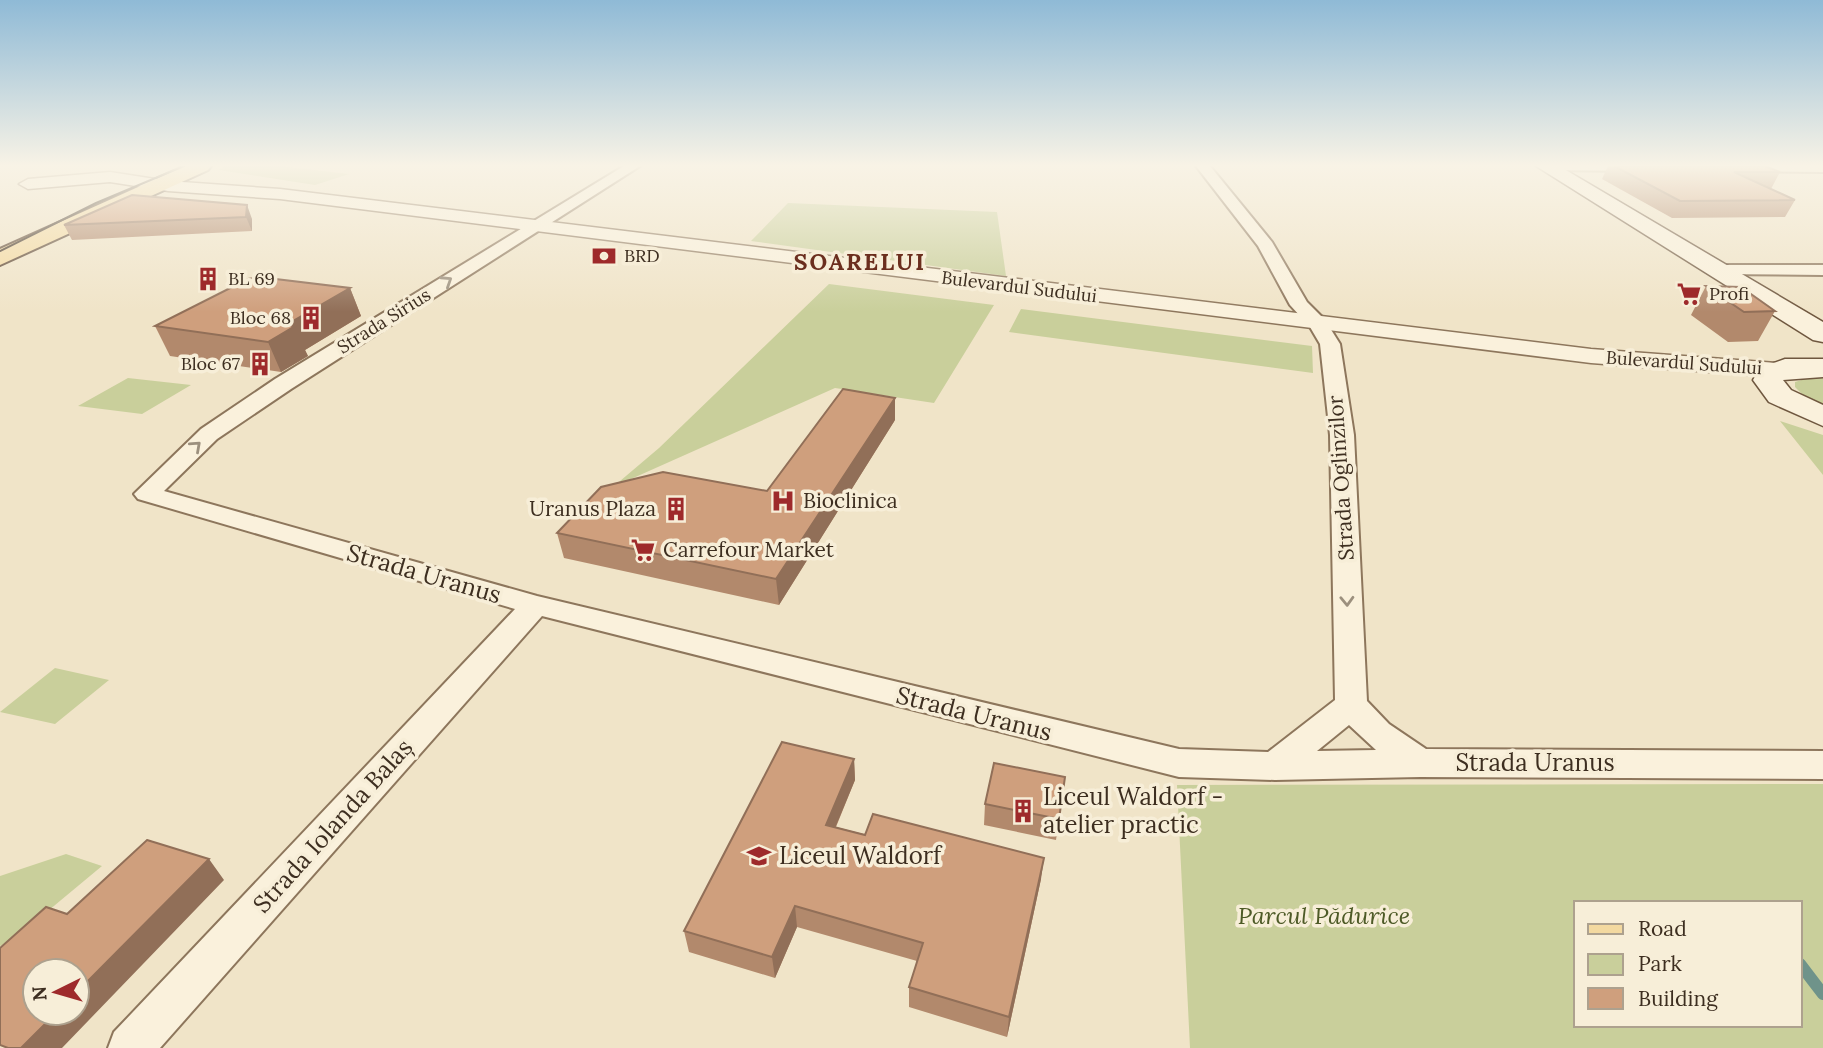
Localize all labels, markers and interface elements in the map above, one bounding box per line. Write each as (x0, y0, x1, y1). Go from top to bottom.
bank icon: BRD (590, 242, 618, 270)
place label: BRD (624, 244, 660, 267)
district label: SOARELUI (794, 247, 926, 276)
building icon: BL 69 (194, 265, 222, 293)
street label: Bulevardul Sudului (940, 266, 1098, 307)
place label: BL 69 (228, 267, 275, 290)
one-way arrow (439, 276, 452, 289)
supermarket icon: Profi (1675, 280, 1703, 308)
place label: Profi (1709, 282, 1749, 305)
street label: Strada Sirius (333, 283, 435, 358)
building icon: Bloc 68 (297, 304, 325, 332)
place label: Bloc 68 (230, 306, 291, 329)
street label: Bulevardul Sudului (1605, 346, 1763, 379)
building icon: Bloc 67 (246, 350, 274, 378)
place label: Bloc 67 (181, 352, 240, 375)
street label: Strada Oglinzilor (1321, 395, 1360, 561)
one-way arrow (188, 442, 201, 454)
hospital icon: Bioclinica (769, 487, 797, 515)
place label: Bioclinica (803, 487, 898, 514)
place label: Uranus Plaza (529, 495, 656, 522)
building icon: Uranus Plaza (662, 495, 690, 523)
supermarket icon: Carrefour Market (629, 536, 657, 564)
place label: Carrefour Market (663, 536, 835, 563)
street label: Strada Uranus (343, 537, 505, 610)
one-way arrow (1340, 596, 1355, 607)
street label: Strada Uranus (893, 679, 1055, 748)
street label: Strada Iolanda Balaș (246, 732, 419, 919)
street label: Strada Uranus (1455, 747, 1615, 778)
place label: Liceul Waldorf - atelier practic (1043, 781, 1223, 840)
building icon: Liceul Waldorf - atelier practic (1009, 797, 1037, 825)
place label: Liceul Waldorf (779, 840, 943, 871)
school or university icon: Liceul Waldorf (745, 842, 773, 870)
park label: Parcul Pădurice (1238, 900, 1410, 931)
legend (1574, 901, 1802, 1027)
text: Road (1638, 915, 1687, 942)
text: Park (1638, 950, 1682, 977)
north arrow (21, 957, 91, 1027)
text: N (26, 985, 52, 1002)
text: Building (1638, 985, 1718, 1012)

